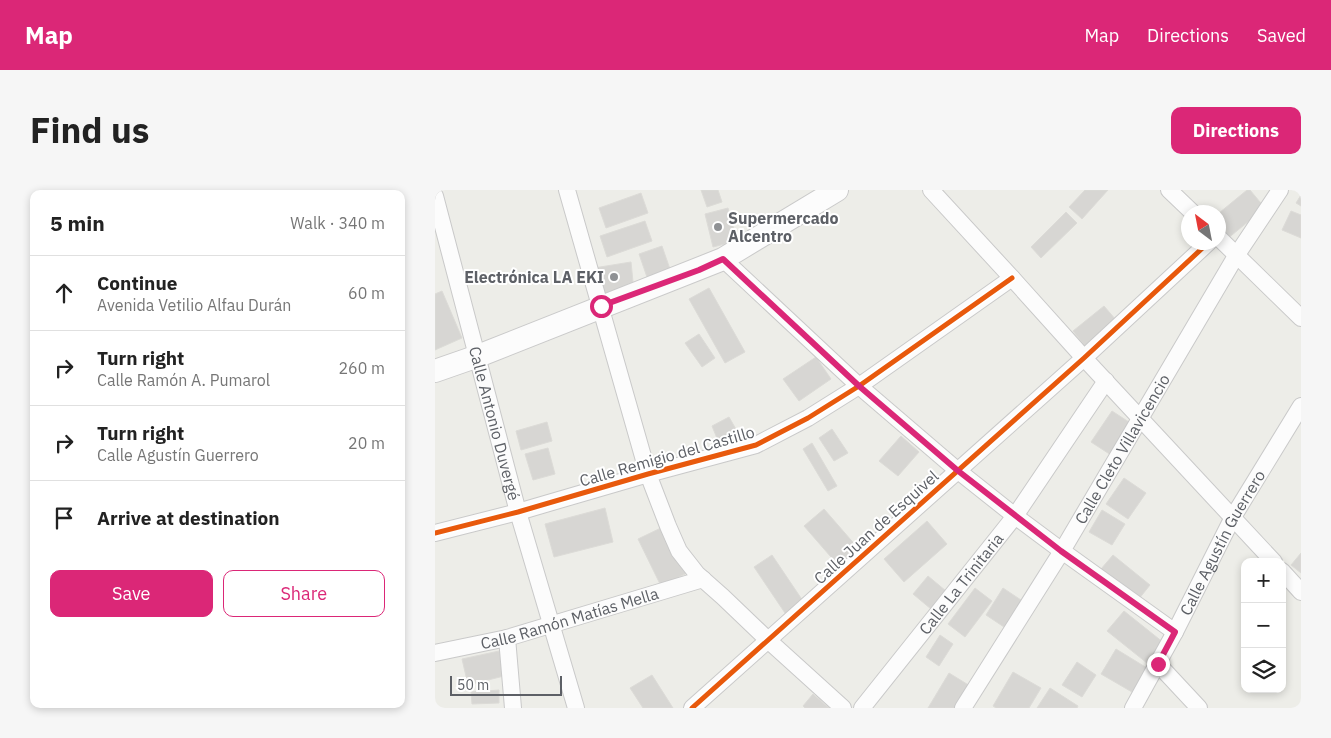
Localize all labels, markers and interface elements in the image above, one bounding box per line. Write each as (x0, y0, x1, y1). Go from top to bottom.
text: Map (25, 19, 73, 51)
text: Map (1084, 24, 1119, 47)
text: Directions (1147, 24, 1229, 47)
text: Saved (1257, 24, 1306, 47)
text: Find us (30, 107, 149, 153)
button: Directions (1171, 107, 1301, 154)
north arrow (1181, 205, 1226, 250)
place label: Supermercado Alcentro (728, 208, 839, 246)
text: 5 min (50, 209, 105, 237)
text: Walk · 340 m (290, 213, 385, 233)
marker: Supermercado Alcentro (712, 221, 724, 233)
place label: Electrónica LA EKI (464, 267, 604, 287)
text: Continue (97, 271, 177, 295)
marker: Electrónica LA EKI (608, 271, 620, 283)
icon: ahead (50, 279, 78, 307)
text: 60 m (348, 283, 385, 303)
text: Avenida Vetilio Alfau Durán (97, 295, 291, 315)
route start (590, 295, 613, 318)
street label: Calle Antonio Duvergé (465, 344, 525, 503)
text: Turn right (97, 346, 184, 370)
icon: right (50, 354, 78, 382)
text: 260 m (338, 358, 385, 378)
text: Calle Ramón A. Pumarol (97, 370, 270, 390)
street label: Calle Cleto Villavicencio (1070, 370, 1174, 528)
text: Turn right (97, 421, 184, 445)
street label: Calle Remigio del Castillo (577, 421, 757, 491)
icon: right (50, 429, 78, 457)
text: 20 m (348, 433, 385, 453)
text: Calle Agustín Guerrero (97, 445, 259, 465)
street label: Calle Juan de Esquivel (810, 466, 942, 588)
street label: Calle Agustín Guerrero (1175, 466, 1269, 618)
icon: arrive (50, 504, 78, 532)
text: Arrive at destination (97, 506, 280, 530)
street label: Calle La Trinitaria (915, 529, 1008, 638)
map controls (1241, 558, 1286, 693)
button: + (1241, 558, 1286, 603)
button: Save (50, 570, 213, 617)
button: Share (223, 570, 385, 617)
street label: Calle Ramón Matías Mella (479, 583, 661, 653)
button: − (1241, 603, 1286, 648)
button: layers (1241, 648, 1286, 693)
route end (1147, 653, 1170, 676)
scale bar (450, 673, 563, 696)
text: 50 m (457, 676, 489, 694)

